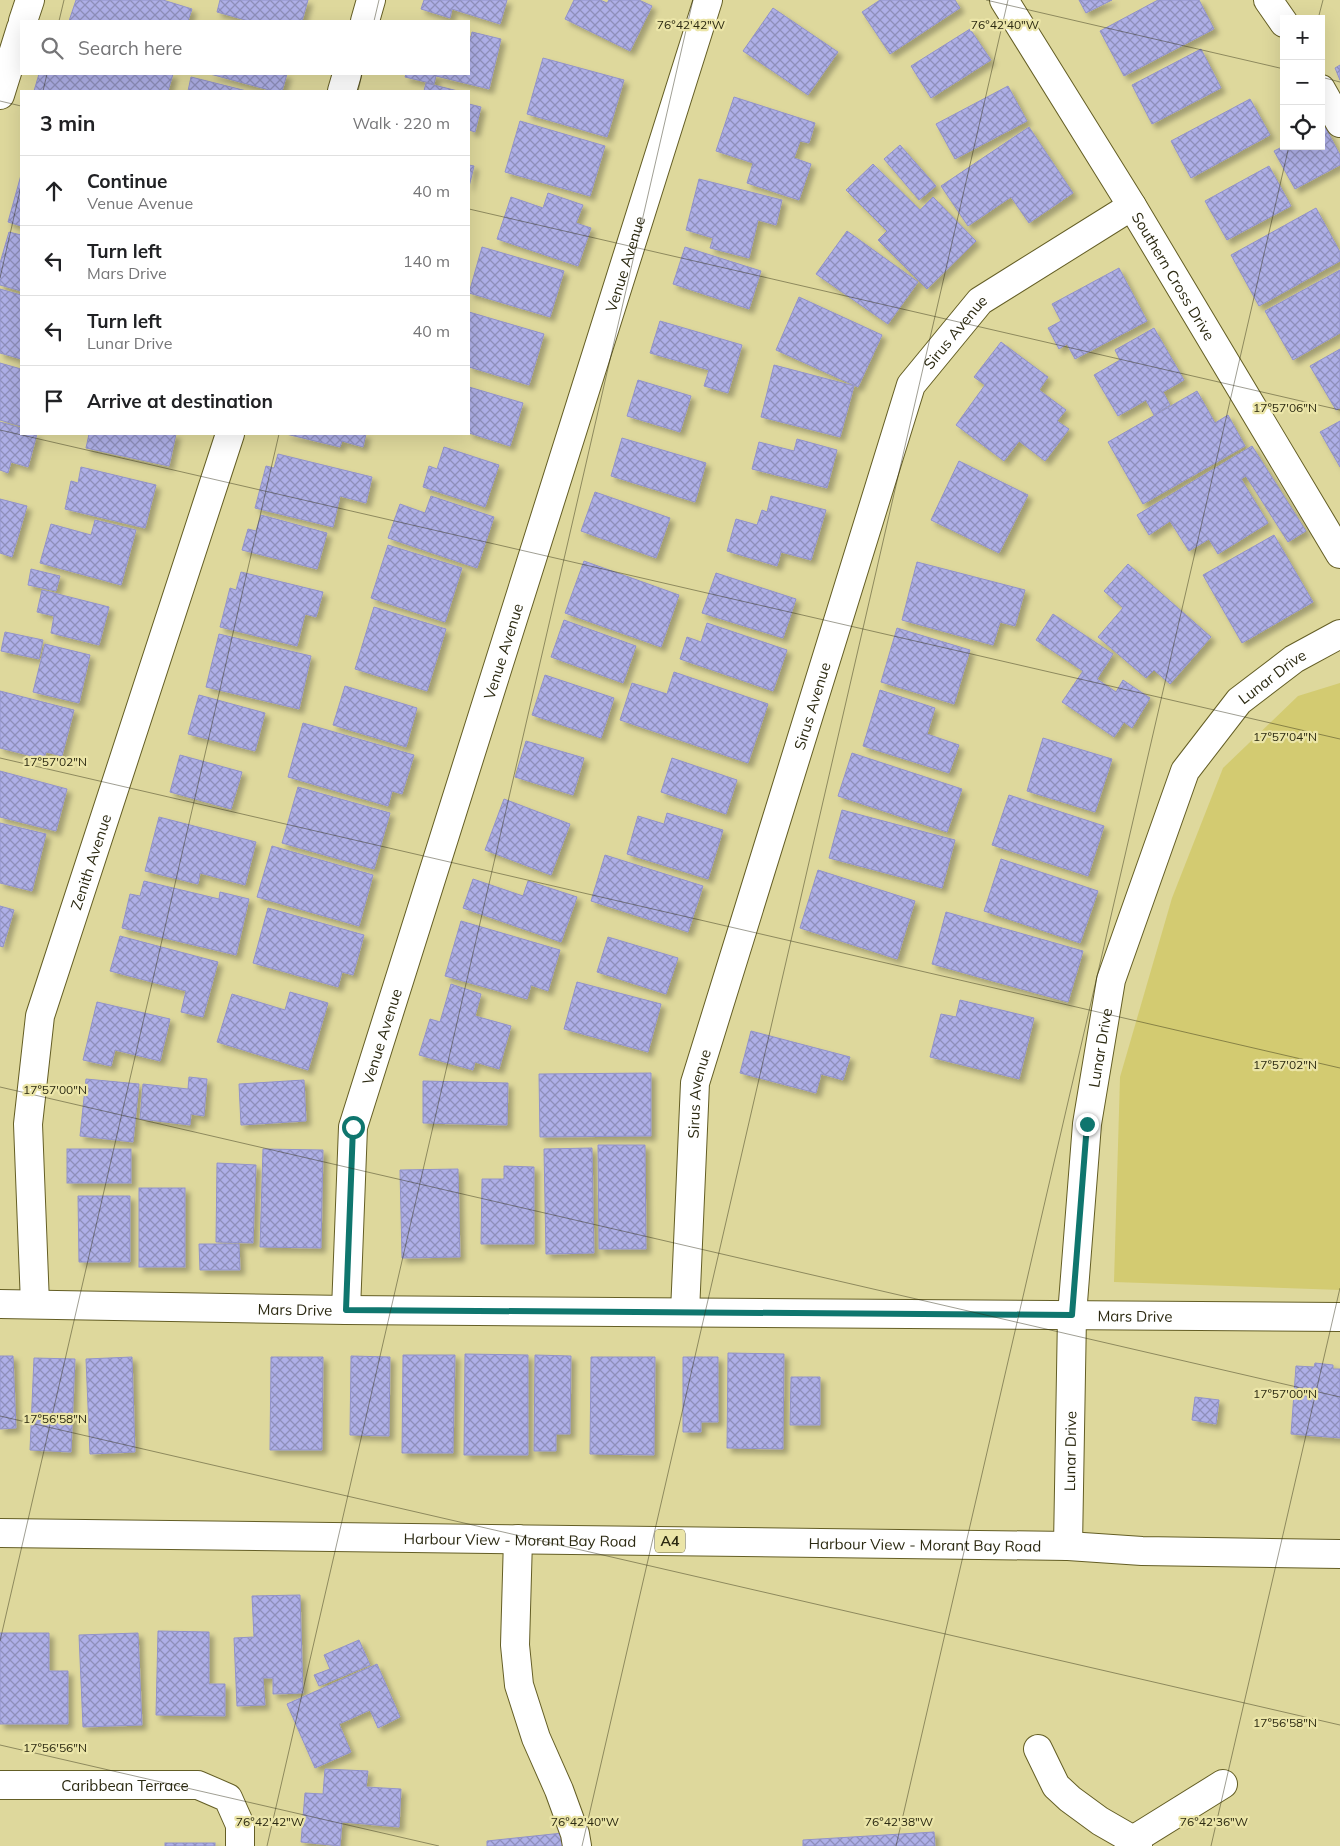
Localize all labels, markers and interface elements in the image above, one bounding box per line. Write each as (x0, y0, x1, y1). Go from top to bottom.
map controls (1280, 15, 1325, 150)
button: + (1280, 15, 1325, 60)
text: 76°42'42"W (657, 17, 725, 32)
text: 76°42'40"W (971, 17, 1039, 32)
search box (20, 20, 470, 75)
icon: search (38, 34, 66, 62)
text: Search here (78, 36, 182, 60)
button: − (1280, 60, 1325, 105)
button: locate (1280, 105, 1325, 150)
text: 3 min (40, 110, 95, 136)
text: Walk · 220 m (352, 113, 450, 133)
text: Continue (87, 169, 167, 193)
icon: ahead (40, 177, 68, 205)
text: 40 m (413, 181, 450, 201)
text: Venue Avenue (87, 193, 193, 213)
street label: Southern Cross Drive (1128, 208, 1219, 344)
street label: Venue Avenue (601, 214, 649, 314)
text: Turn left (87, 239, 162, 263)
icon: left (40, 247, 68, 275)
text: 140 m (403, 251, 450, 271)
text: Mars Drive (87, 263, 167, 283)
street label: Sirus Avenue (919, 290, 990, 373)
text: Turn left (87, 309, 162, 333)
icon: left (40, 317, 68, 345)
text: 40 m (413, 321, 450, 341)
text: Lunar Drive (87, 333, 172, 353)
icon: arrive (40, 387, 68, 415)
text: Arrive at destination (87, 389, 273, 413)
text: 17°57'06"N (1253, 400, 1317, 415)
street label: Venue Avenue (479, 601, 527, 702)
street label: Lunar Drive (1234, 645, 1309, 708)
street label: Sirus Avenue (789, 660, 834, 752)
text: 17°57'04"N (1253, 729, 1317, 744)
text: 17°57'02"N (23, 754, 87, 769)
street label: Zenith Avenue (66, 812, 115, 912)
street label: Venue Avenue (357, 986, 406, 1087)
street label: Lunar Drive (1084, 1007, 1116, 1089)
street label: Sirus Avenue (683, 1047, 714, 1139)
text: 17°57'02"N (1253, 1057, 1317, 1072)
text: 17°57'00"N (23, 1082, 87, 1097)
route end (1076, 1113, 1099, 1136)
route start (342, 1116, 365, 1139)
street label: Mars Drive (257, 1299, 333, 1319)
street label: Mars Drive (1097, 1306, 1172, 1325)
text: 17°57'00"N (1253, 1386, 1317, 1401)
text: 17°56'58"N (23, 1411, 87, 1426)
street label: Lunar Drive (1059, 1411, 1080, 1491)
street label: Harbour View - Morant Bay Road (403, 1528, 636, 1550)
road number: A4 (655, 1530, 685, 1552)
street label: Harbour View - Morant Bay Road (808, 1533, 1041, 1555)
text: 17°56'58"N (1253, 1715, 1317, 1730)
text: 17°56'56"N (23, 1740, 87, 1755)
street label: Caribbean Terrace (61, 1776, 189, 1795)
text: 76°42'42"W (236, 1814, 304, 1829)
text: 76°42'40"W (551, 1814, 619, 1829)
text: 76°42'38"W (865, 1814, 933, 1829)
text: 76°42'36"W (1180, 1814, 1248, 1829)

